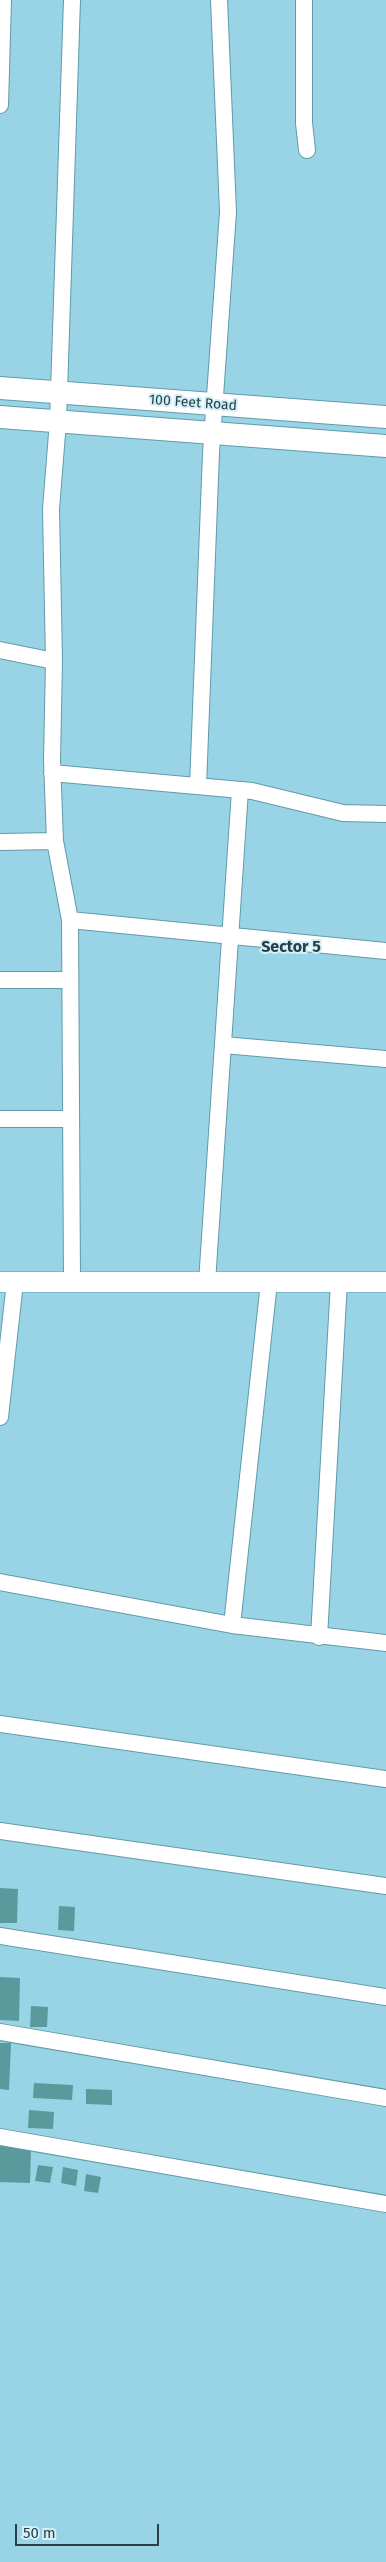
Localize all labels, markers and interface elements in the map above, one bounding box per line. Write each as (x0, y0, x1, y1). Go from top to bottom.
street label: 100 Feet Road (148, 392, 238, 414)
district label: Sector 5 (261, 938, 321, 958)
scale bar (18, 2514, 161, 2546)
text: 50 m (23, 2524, 56, 2542)

